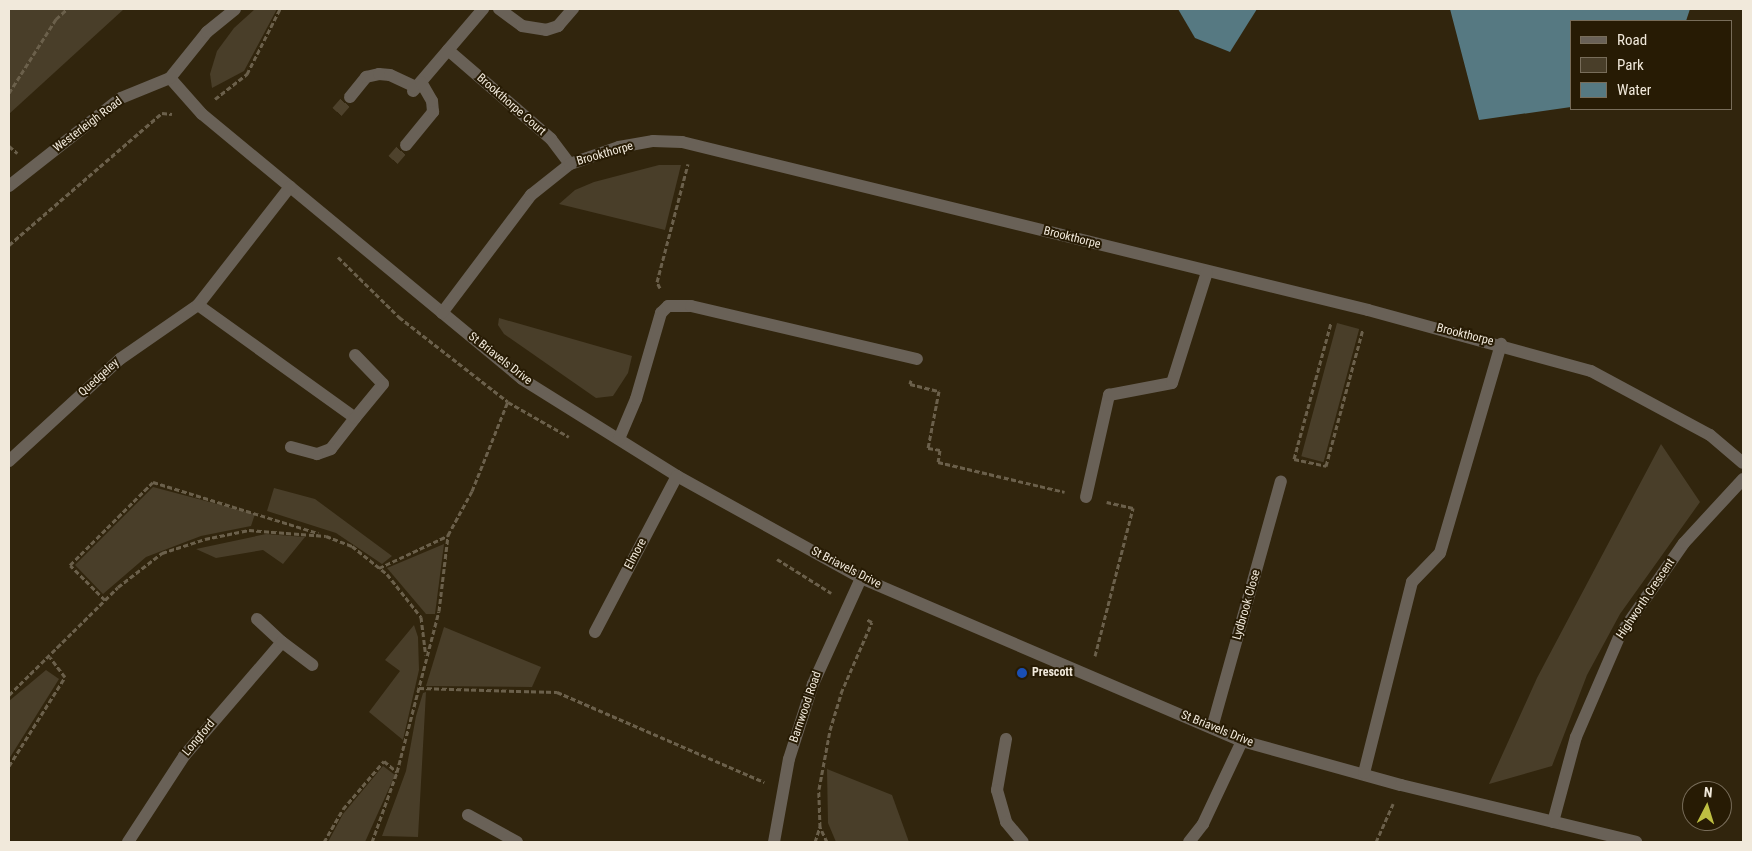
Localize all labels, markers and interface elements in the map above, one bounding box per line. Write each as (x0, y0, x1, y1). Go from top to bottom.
legend (1570, 20, 1732, 110)
text: Road (1617, 31, 1647, 49)
text: Park (1617, 56, 1644, 74)
street label: Brookthorpe Court (473, 71, 549, 139)
text: Water (1617, 81, 1651, 99)
street label: Westerleigh Road (51, 94, 125, 156)
street label: Brookthorpe (575, 139, 635, 169)
street label: Brookthorpe (1042, 224, 1102, 252)
street label: Brookthorpe (1435, 321, 1495, 349)
street label: St Briavels Drive (465, 330, 535, 388)
street label: Quedgeley (76, 356, 122, 400)
street label: Elmore (622, 536, 650, 572)
street label: St Briavels Drive (809, 544, 883, 592)
street label: Highworth Crescent (1614, 556, 1678, 642)
street label: Lydbrook Close (1230, 568, 1264, 642)
place label: Prescott (1032, 666, 1073, 680)
marker: Prescott (1016, 667, 1028, 679)
street label: Barnwood Road (787, 669, 825, 745)
street label: St Briavels Drive (1179, 708, 1255, 750)
street label: Longford (180, 717, 218, 759)
north arrow (1682, 781, 1732, 831)
text: N (1703, 784, 1713, 800)

